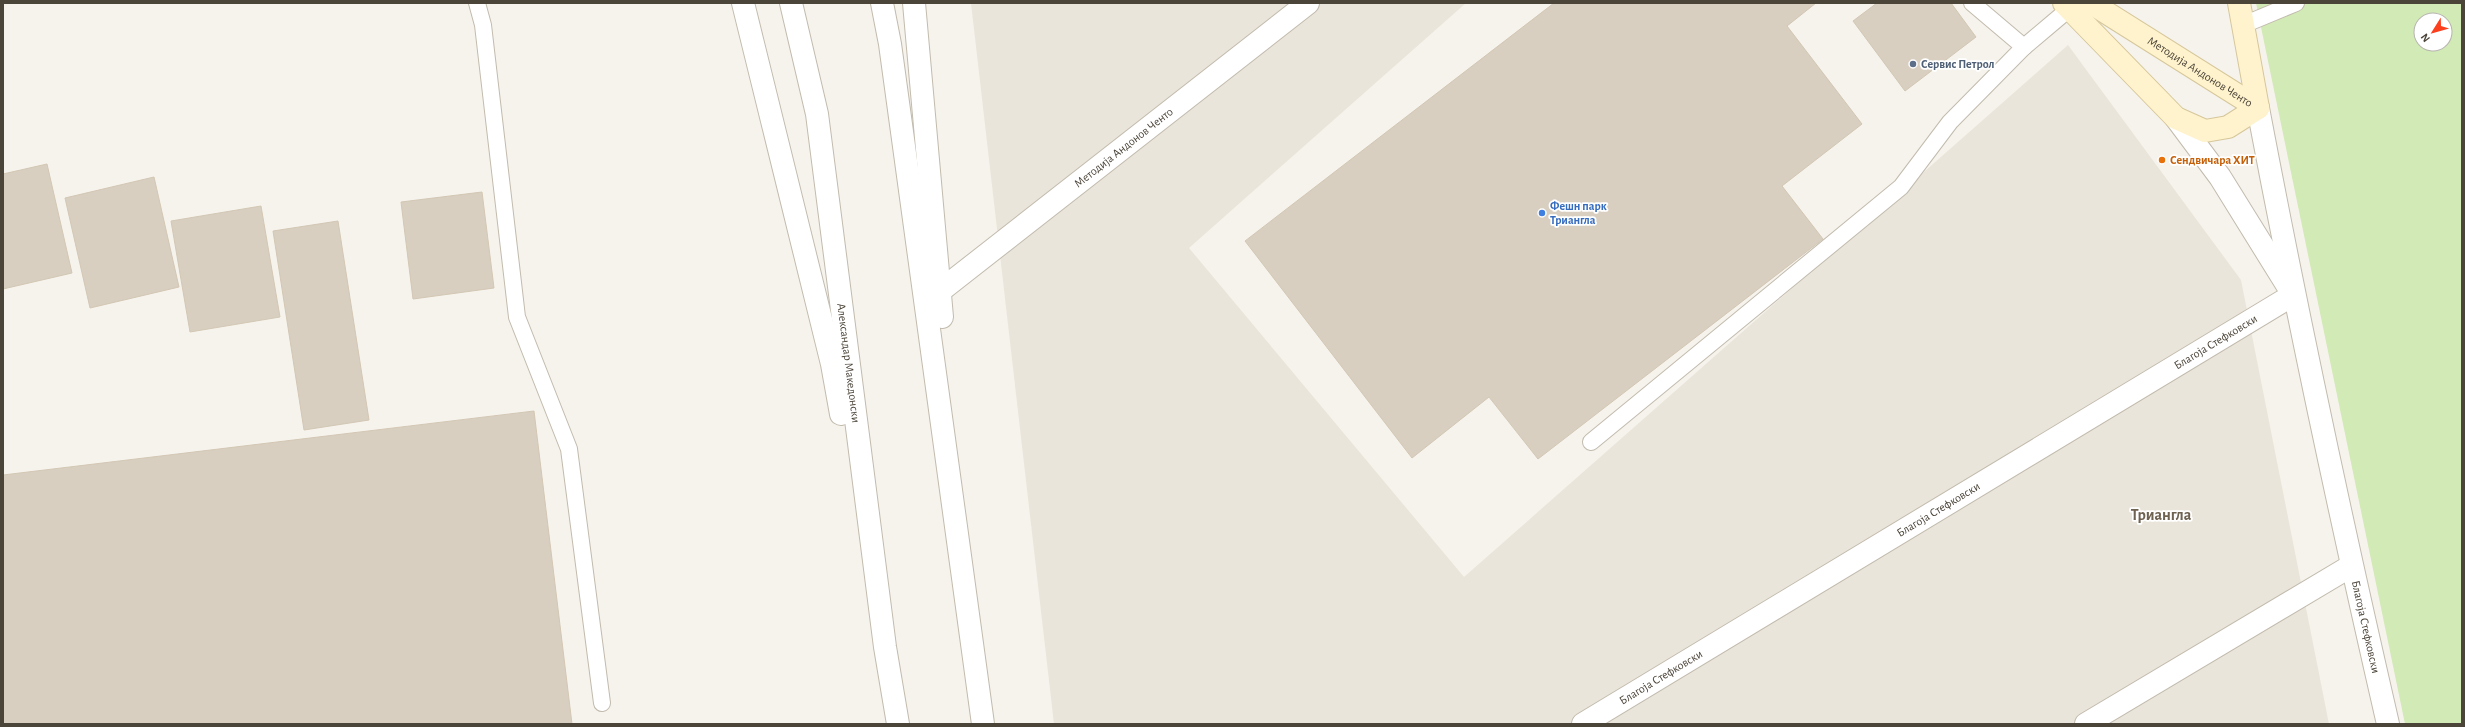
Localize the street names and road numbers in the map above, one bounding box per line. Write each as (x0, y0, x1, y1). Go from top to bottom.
street label: Методија Андонов Ченто (2146, 34, 2255, 109)
street label: Методија Андонов Ченто (1072, 105, 1175, 190)
street label: Александар Македонски (835, 302, 862, 423)
street label: Благоја Стефковски (2172, 312, 2259, 371)
street label: Благоја Стефковски (1895, 480, 1982, 539)
street label: Благоја Стефковски (2350, 579, 2382, 674)
street label: Благоја Стефковски (1617, 647, 1705, 707)

